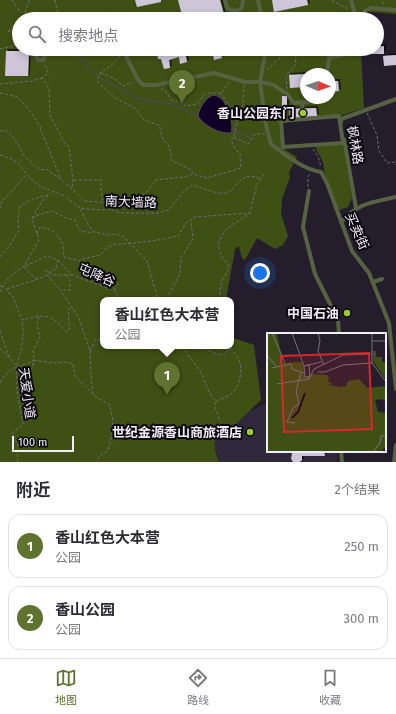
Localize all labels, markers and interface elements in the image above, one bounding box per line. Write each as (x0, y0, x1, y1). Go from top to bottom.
search box (12, 12, 384, 56)
icon: search (26, 23, 48, 45)
text: 搜索地点 (58, 27, 118, 45)
north arrow (300, 68, 336, 104)
pin: 2 (169, 70, 195, 103)
place label: 香山公园东门 (217, 106, 295, 121)
marker: 香山公园东门 (298, 108, 308, 118)
street label: 枫林路 (344, 124, 366, 166)
street label: 南大墙路 (105, 194, 157, 210)
street label: 买卖街 (342, 210, 372, 252)
street label: 屯降谷 (76, 260, 118, 290)
your location (250, 263, 270, 283)
popup (100, 297, 234, 349)
text: 香山红色大本营 (114, 306, 220, 324)
place label: 中国石油 (287, 306, 339, 321)
marker: 中国石油 (342, 308, 352, 318)
text: 公园 (114, 327, 141, 342)
inset map (267, 333, 386, 452)
pin: 1 (154, 362, 180, 395)
street label: 天爱小道 (16, 366, 38, 420)
place label: 世纪金源香山商旅酒店 (112, 425, 242, 440)
marker: 世纪金源香山商旅酒店 (245, 427, 255, 437)
scale bar (12, 434, 74, 453)
text: 100 m (18, 436, 47, 449)
text: 附近 (16, 480, 50, 501)
text: 2个结果 (335, 482, 380, 497)
text: 香山红色大本营 (55, 529, 160, 547)
text: 1 (27, 539, 33, 554)
text: 250 m (344, 539, 379, 554)
text: 公园 (55, 550, 81, 565)
text: 香山公园 (55, 601, 115, 619)
text: 2 (27, 611, 33, 626)
text: 300 m (343, 611, 379, 626)
text: 公园 (55, 622, 81, 637)
tab: 地图 (55, 667, 77, 707)
tab: 路线 (187, 667, 209, 707)
tab: 收藏 (319, 667, 341, 707)

